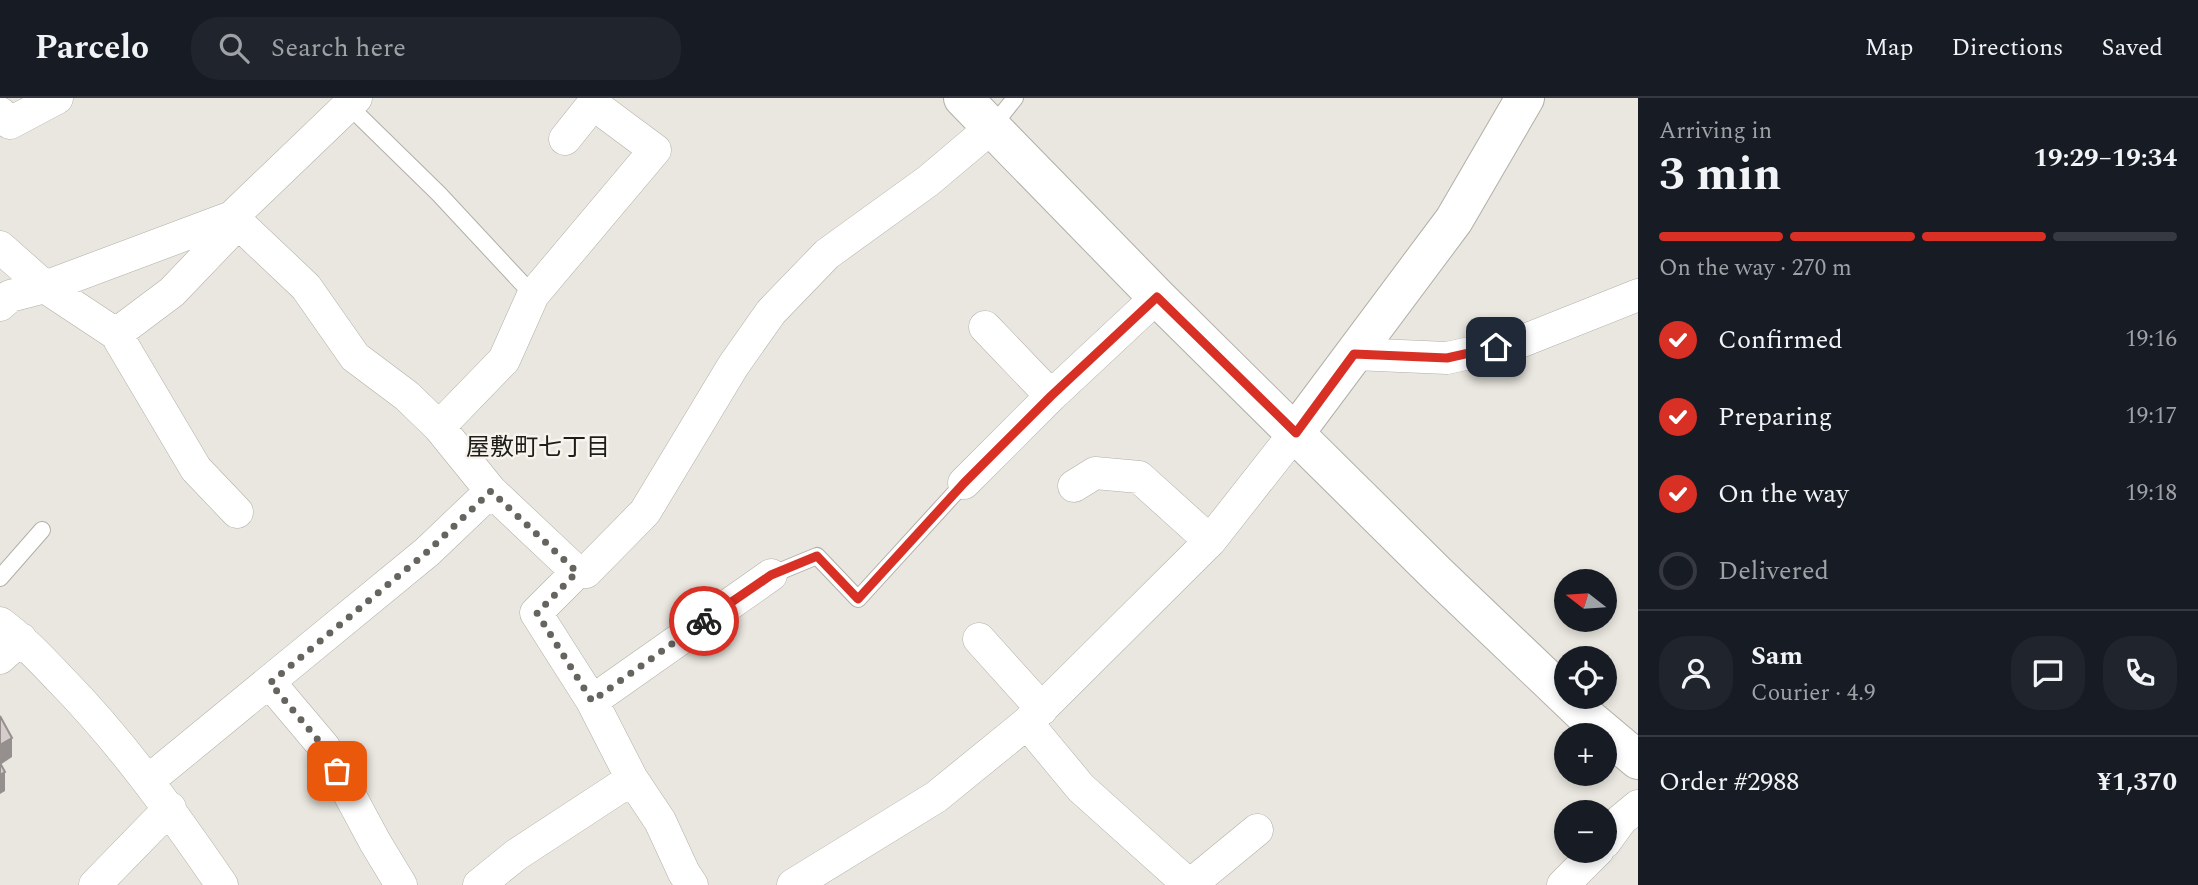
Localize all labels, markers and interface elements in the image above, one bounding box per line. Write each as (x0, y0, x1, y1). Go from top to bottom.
search box (191, 17, 681, 80)
text: Parcelo (35, 23, 149, 73)
text: Search here (271, 28, 406, 68)
icon: search (215, 29, 253, 67)
text: Map (1865, 30, 1913, 66)
text: Directions (1951, 30, 2063, 66)
text: Saved (2101, 30, 2163, 66)
text: Arriving in (1659, 114, 1772, 149)
text: 19:29–19:34 (2033, 138, 2177, 178)
text: 3 min (1659, 140, 1781, 210)
text: On the way · 270 m (1659, 251, 1852, 286)
pin (1466, 317, 1526, 377)
text: Confirmed (1718, 320, 1843, 360)
icon: check (1659, 321, 1697, 359)
text: 19:16 (2125, 322, 2177, 357)
icon: home (1477, 328, 1515, 366)
text: Preparing (1718, 397, 1832, 437)
icon: check (1659, 398, 1697, 436)
text: 19:17 (2125, 399, 2177, 434)
district label: 屋敷町七丁目 (466, 430, 610, 466)
text: On the way (1718, 474, 1849, 514)
icon: check (1659, 475, 1697, 513)
text: 19:18 (2125, 476, 2177, 511)
text: Delivered (1718, 551, 1829, 591)
north arrow (1554, 569, 1617, 632)
map controls (1554, 569, 1617, 863)
courier (669, 586, 739, 656)
icon: bike (685, 602, 723, 640)
button: person (1659, 636, 1733, 710)
text: Sam (1751, 636, 1803, 676)
button: chat (2011, 636, 2085, 710)
button: phone (2103, 636, 2177, 710)
button: locate (1554, 646, 1617, 709)
text: Courier · 4.9 (1751, 676, 1876, 711)
button: + (1554, 723, 1617, 786)
pin (307, 741, 367, 801)
icon: bag (318, 752, 356, 790)
text: Order #2988 (1659, 762, 1799, 802)
text: ¥1,370 (2097, 762, 2177, 802)
button: − (1554, 800, 1617, 863)

